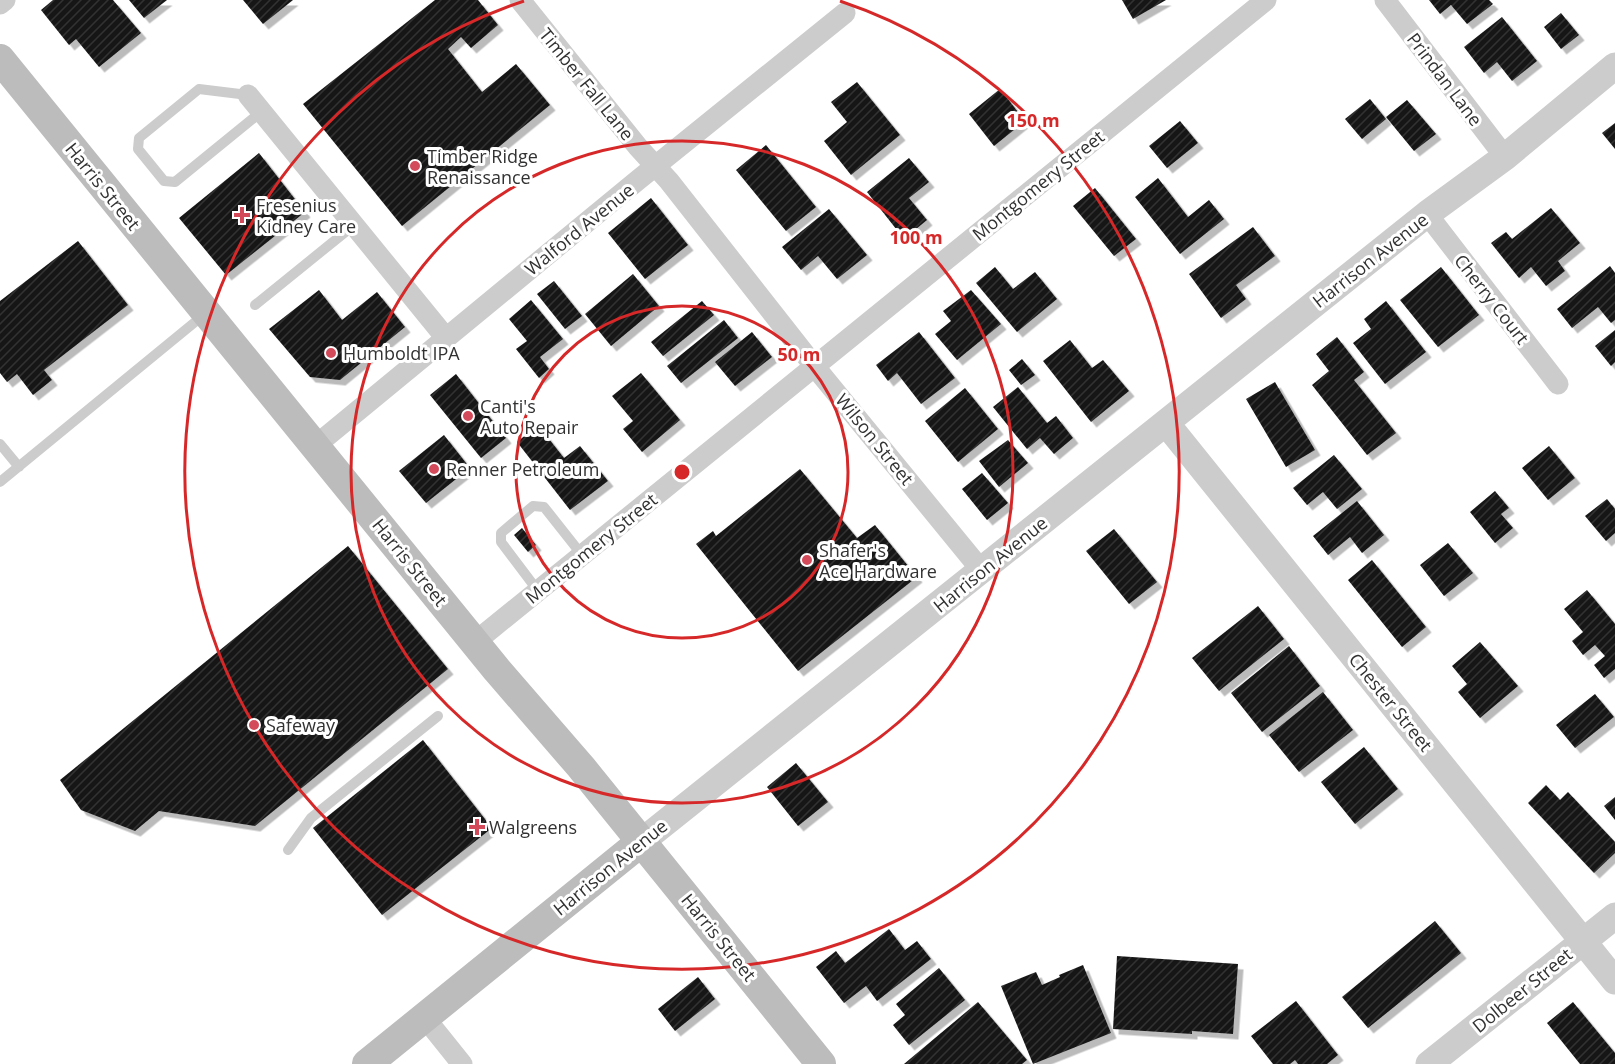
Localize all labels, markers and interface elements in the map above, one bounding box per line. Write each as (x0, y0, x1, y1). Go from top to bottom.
street label: Timber Fall Lane (534, 23, 640, 145)
street label: Prindan Lane (1402, 27, 1488, 131)
text: 150 m (1006, 108, 1060, 132)
street label: Montgomery Street (967, 124, 1109, 246)
street label: Harris Street (60, 137, 146, 235)
place label: Timber Ridge Renaissance (427, 144, 538, 189)
marker: Timber Ridge Renaissance (408, 159, 422, 173)
street label: Walford Avenue (519, 178, 639, 280)
place label: Fresenius Kidney Care (256, 193, 356, 238)
marker: Fresenius Kidney Care (233, 206, 251, 224)
street label: Harrison Avenue (1307, 207, 1433, 313)
text: 100 m (889, 225, 943, 249)
street label: Cherry Court (1449, 249, 1535, 349)
place label: Humboldt IPA (343, 341, 460, 365)
text: 50 m (778, 342, 820, 366)
marker: Humboldt IPA (324, 346, 338, 360)
street label: Wilson Street (831, 388, 919, 490)
place label: Canti's Auto Repair (480, 394, 579, 439)
marker: Canti's Auto Repair (461, 409, 475, 423)
place label: Renner Petroleum (446, 457, 599, 481)
marker: Renner Petroleum (427, 462, 441, 476)
centre of rings (672, 462, 692, 482)
street label: Montgomery Street (520, 487, 662, 609)
street label: Harrison Avenue (928, 511, 1052, 617)
street label: Harris Street (367, 513, 453, 611)
place label: Shafer's Ace Hardware (819, 538, 937, 583)
marker: Shafer's Ace Hardware (800, 553, 814, 567)
street label: Chester Street (1344, 648, 1438, 756)
place label: Safeway (266, 713, 336, 737)
marker: Safeway (247, 718, 261, 732)
street label: Harrison Avenue (548, 814, 672, 920)
place label: Walgreens (489, 815, 577, 839)
marker: Walgreens (470, 820, 484, 834)
street label: Harris Street (676, 888, 762, 986)
street label: Dolbeer Street (1467, 942, 1577, 1038)

